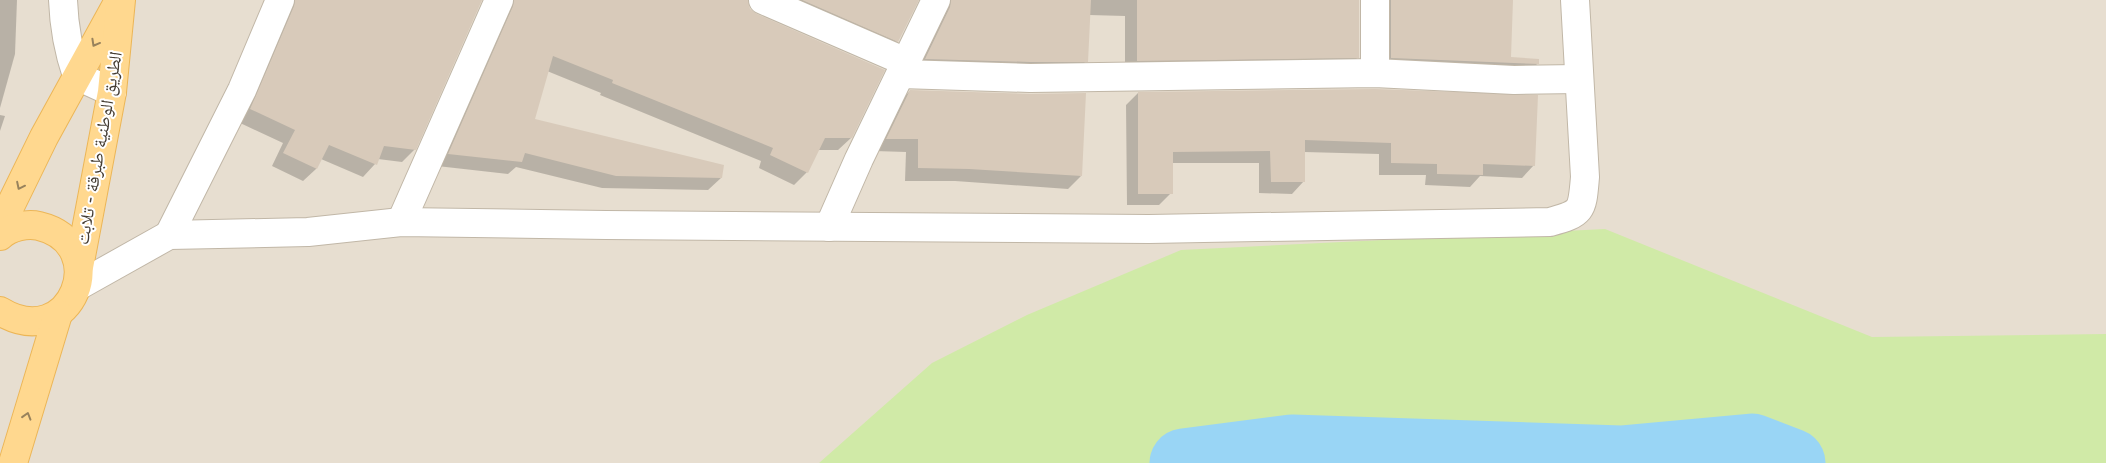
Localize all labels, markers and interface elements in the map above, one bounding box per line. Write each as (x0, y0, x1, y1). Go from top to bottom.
one-way arrow (91, 37, 101, 46)
street label: الطريق الوطنية طبرقة - تلابت (71, 50, 127, 246)
one-way arrow (16, 181, 26, 190)
one-way arrow (22, 413, 32, 421)

